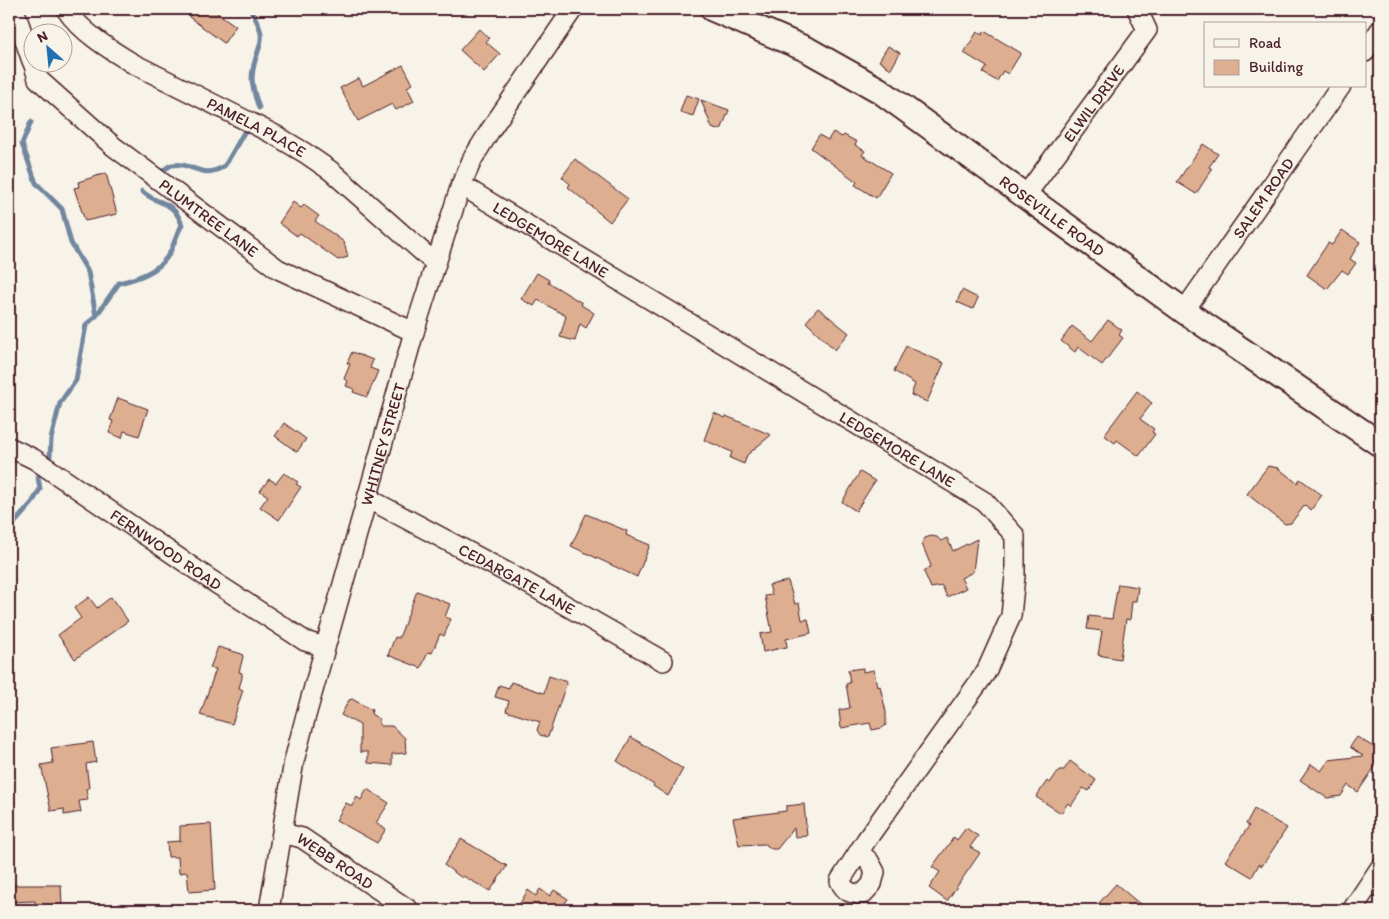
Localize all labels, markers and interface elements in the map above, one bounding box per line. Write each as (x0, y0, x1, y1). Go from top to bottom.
north arrow (22, 22, 72, 72)
legend (1204, 22, 1366, 88)
text: N (34, 27, 50, 47)
text: Road (1249, 34, 1282, 52)
text: Building (1249, 58, 1303, 76)
street label: ELWIL DRIVE (1059, 61, 1129, 146)
street label: PAMELA PLACE (204, 93, 309, 161)
street label: SALEM ROAD (1229, 154, 1298, 242)
street label: ROSEVILLE ROAD (996, 171, 1109, 261)
street label: PLUMTREE LANE (155, 175, 262, 261)
street label: LEDGEMORE LANE (489, 198, 612, 282)
street label: WHITNEY STREET (357, 381, 409, 508)
street label: LEDGEMORE LANE (836, 407, 958, 492)
street label: FERNWOOD ROAD (107, 505, 226, 595)
street label: CEDARGATE LANE (455, 539, 579, 619)
street label: WEBB ROAD (293, 828, 377, 893)

